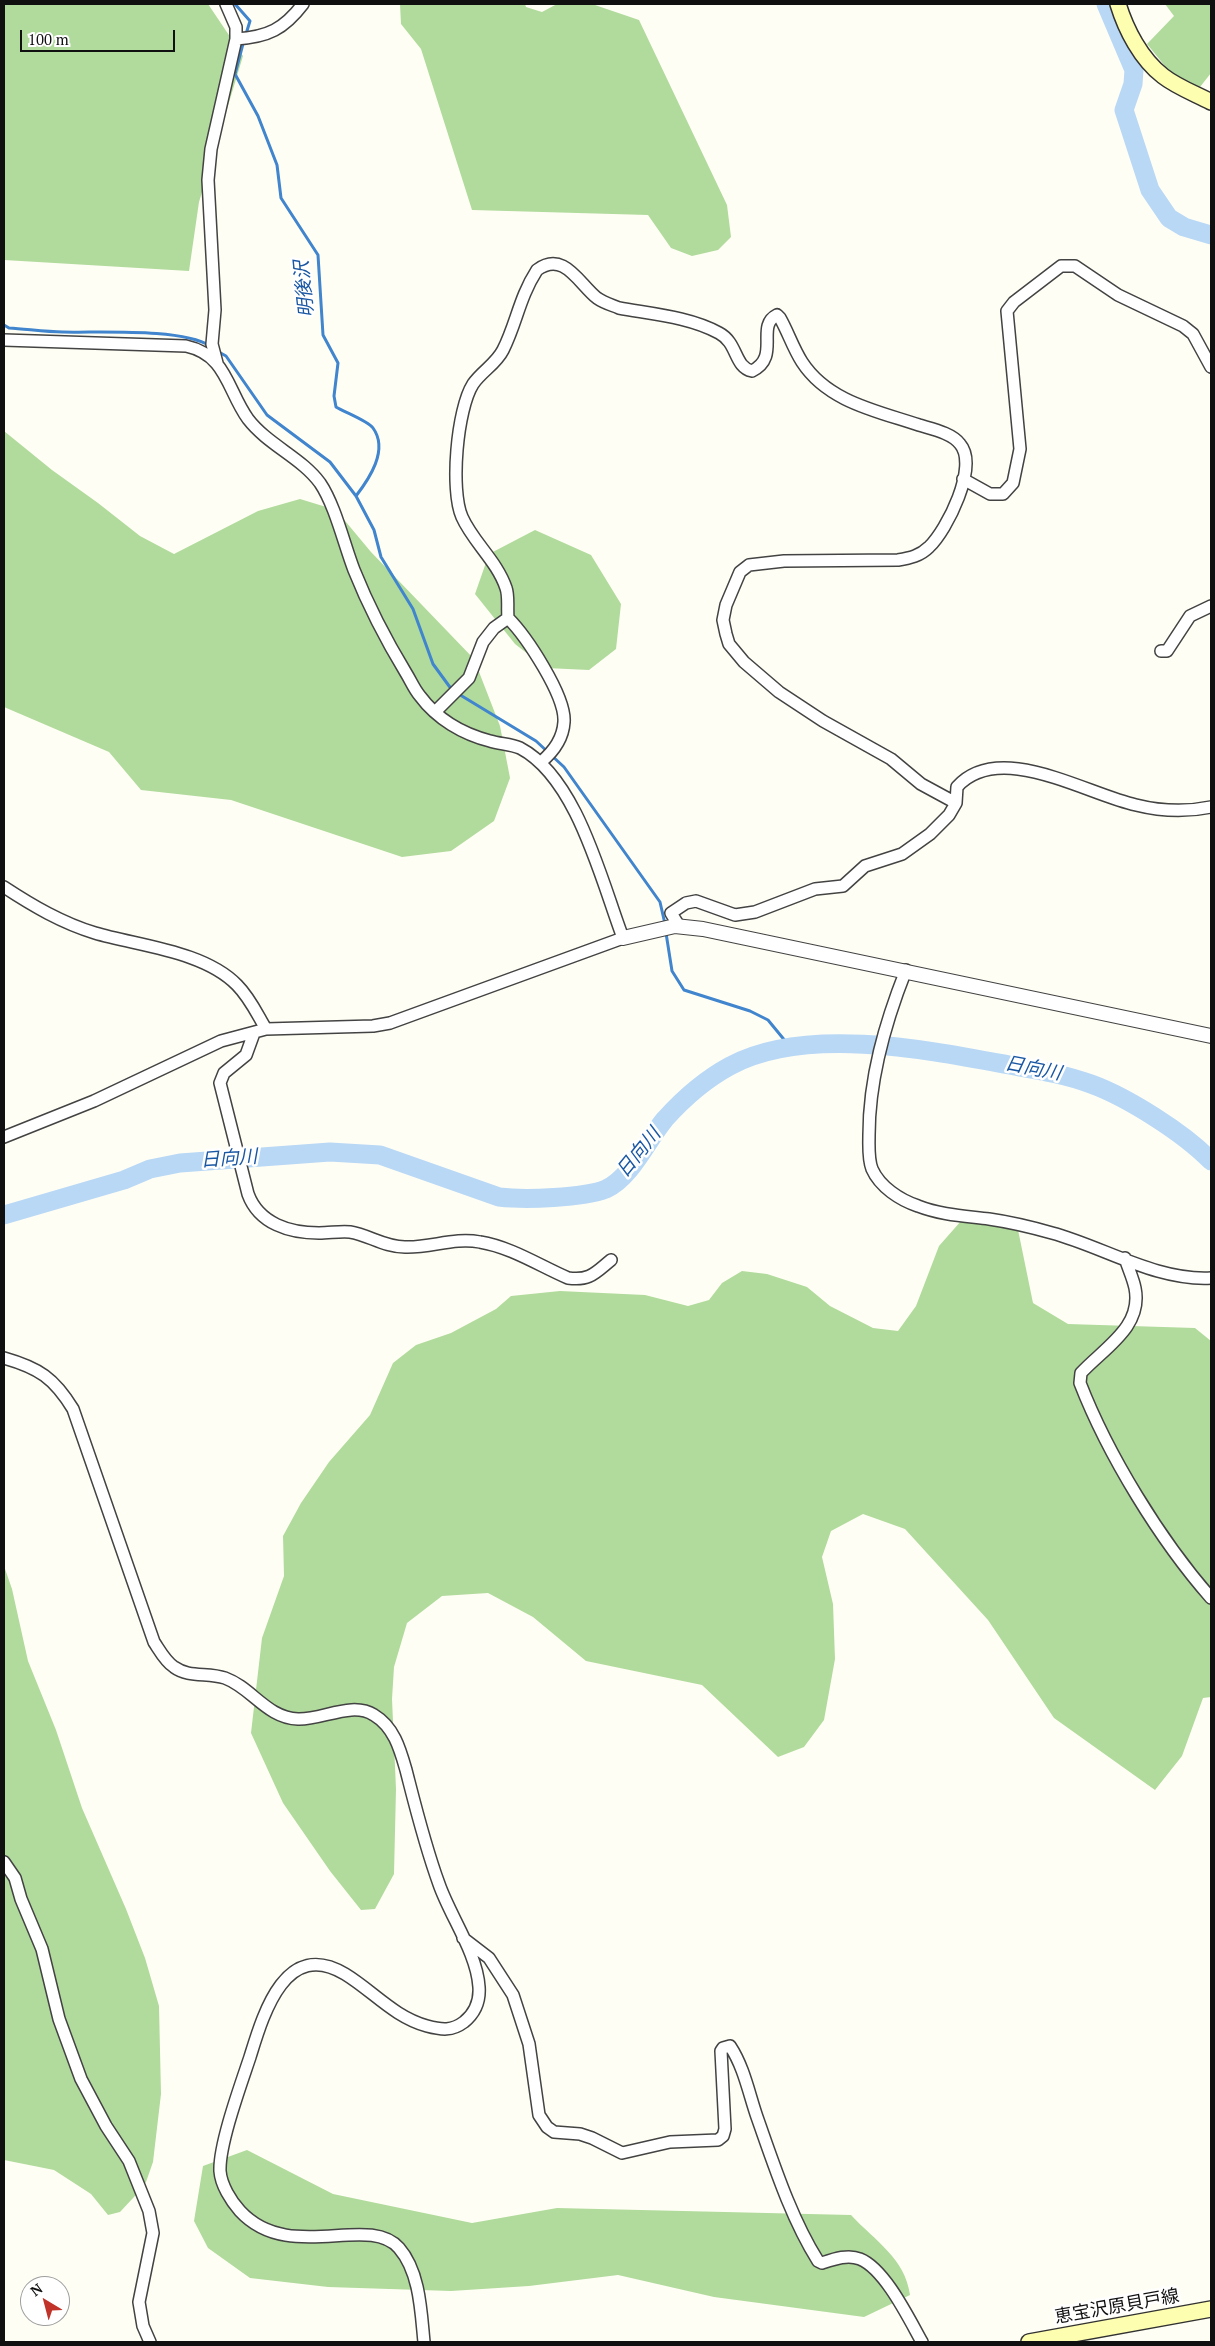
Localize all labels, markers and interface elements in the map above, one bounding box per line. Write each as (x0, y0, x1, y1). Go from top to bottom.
scale bar (22, 20, 178, 52)
text: 100 m (28, 29, 69, 49)
water label: 明後沢 (291, 259, 319, 319)
water label: 日向川 (1003, 1052, 1063, 1086)
water label: 日向川 (612, 1124, 666, 1182)
water label: 日向川 (200, 1146, 258, 1172)
north arrow (20, 2276, 70, 2326)
text: N (26, 2279, 46, 2300)
street label: 恵宝沢原貝戸線 (1053, 2285, 1181, 2329)

